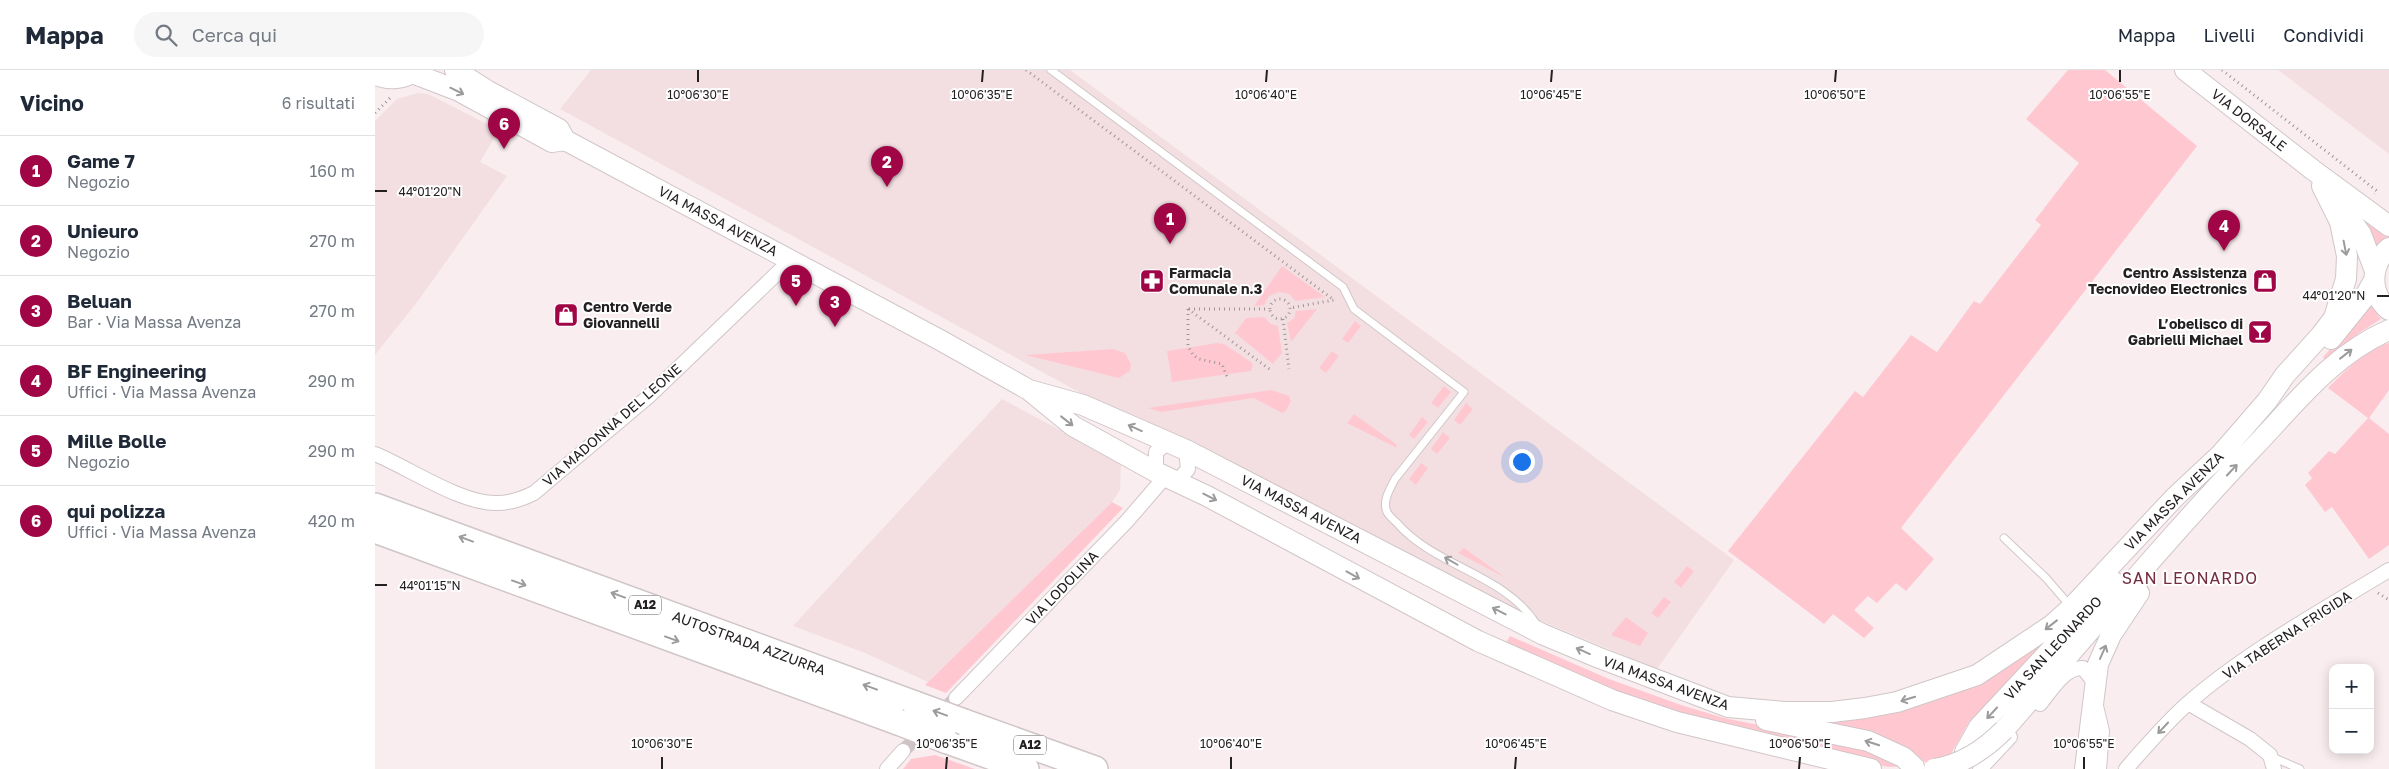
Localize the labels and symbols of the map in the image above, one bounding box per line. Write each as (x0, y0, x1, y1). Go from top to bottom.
street label: VIA DORSALE (2208, 85, 2290, 154)
one-way arrow (449, 87, 464, 96)
text: 10°06'30"E (667, 87, 729, 102)
text: 10°06'35"E (951, 87, 1013, 102)
text: 10°06'40"E (1235, 87, 1297, 102)
text: 10°06'45"E (1520, 87, 1582, 102)
text: 10°06'50"E (1804, 87, 1866, 102)
text: 10°06'55"E (2089, 87, 2151, 102)
pin: 6 (488, 108, 520, 149)
pin: 2 (871, 146, 903, 187)
street label: VIA MASSA AVENZA (656, 182, 782, 260)
text: 44°01'20"N (399, 184, 461, 199)
pin: 1 (1154, 203, 1186, 244)
pin: 4 (2208, 210, 2240, 251)
one-way arrow (2341, 239, 2350, 255)
place label: Farmacia Comunale n.3 (1169, 264, 1262, 297)
place label: Centro Assistenza Tecnovideo Electronics (2088, 264, 2247, 297)
pin: 5 (780, 265, 812, 306)
pharmacy icon: Farmacia Comunale n.3 (1139, 268, 1165, 294)
shop icon: Centro Assistenza Tecnovideo Electronics (2252, 268, 2278, 294)
pin: 3 (819, 286, 851, 327)
text: 44°01'20"N (2303, 288, 2365, 303)
place label: Centro Verde Giovannelli (583, 298, 672, 331)
shop icon: Centro Verde Giovannelli (553, 302, 579, 328)
place label: L’obelisco di Gabrielli Michael (2128, 315, 2243, 348)
bar icon: L’obelisco di Gabrielli Michael (2247, 319, 2273, 345)
one-way arrow (2339, 349, 2353, 359)
street label: VIA MADONNA DEL LEONE (539, 360, 685, 489)
one-way arrow (1060, 415, 1073, 426)
one-way arrow (1128, 423, 1143, 432)
street label: VIA MASSA AVENZA (2121, 447, 2227, 554)
your location (1509, 449, 1535, 475)
one-way arrow (2226, 463, 2238, 476)
street label: VIA MASSA AVENZA (1238, 471, 1365, 547)
one-way arrow (1202, 493, 1217, 502)
one-way arrow (459, 534, 474, 543)
street label: VIA LODOLINA (1022, 546, 1102, 628)
one-way arrow (1444, 556, 1459, 566)
district label: SAN LEONARDO (2122, 568, 2258, 588)
one-way arrow (1345, 570, 1360, 580)
text: 44°01'15"N (399, 578, 461, 593)
one-way arrow (511, 579, 527, 588)
street label: VIA TABERNA FRIGIDA (2219, 586, 2355, 683)
one-way arrow (611, 590, 627, 599)
street label: VIA SAN LEONARDO (2000, 592, 2105, 703)
road number: A12 (629, 596, 661, 614)
one-way arrow (1492, 606, 1507, 616)
street label: AUTOSTRADA AZZURRA (670, 607, 829, 678)
one-way arrow (2045, 619, 2058, 630)
one-way arrow (664, 635, 679, 644)
one-way arrow (2099, 645, 2109, 660)
one-way arrow (1576, 646, 1591, 656)
street label: VIA MASSA AVENZA (1601, 652, 1732, 713)
one-way arrow (862, 682, 878, 691)
one-way arrow (1901, 695, 1917, 704)
one-way arrow (1986, 707, 1998, 720)
one-way arrow (933, 708, 948, 717)
one-way arrow (2157, 721, 2169, 734)
text: 10°06'30"E (631, 736, 693, 751)
text: 10°06'35"E (916, 736, 978, 751)
road number: A12 (1014, 736, 1046, 754)
text: 10°06'40"E (1200, 736, 1262, 751)
text: 10°06'45"E (1485, 736, 1547, 751)
text: 10°06'50"E (1769, 736, 1831, 751)
text: 10°06'55"E (2053, 736, 2115, 751)
one-way arrow (1865, 737, 1881, 747)

